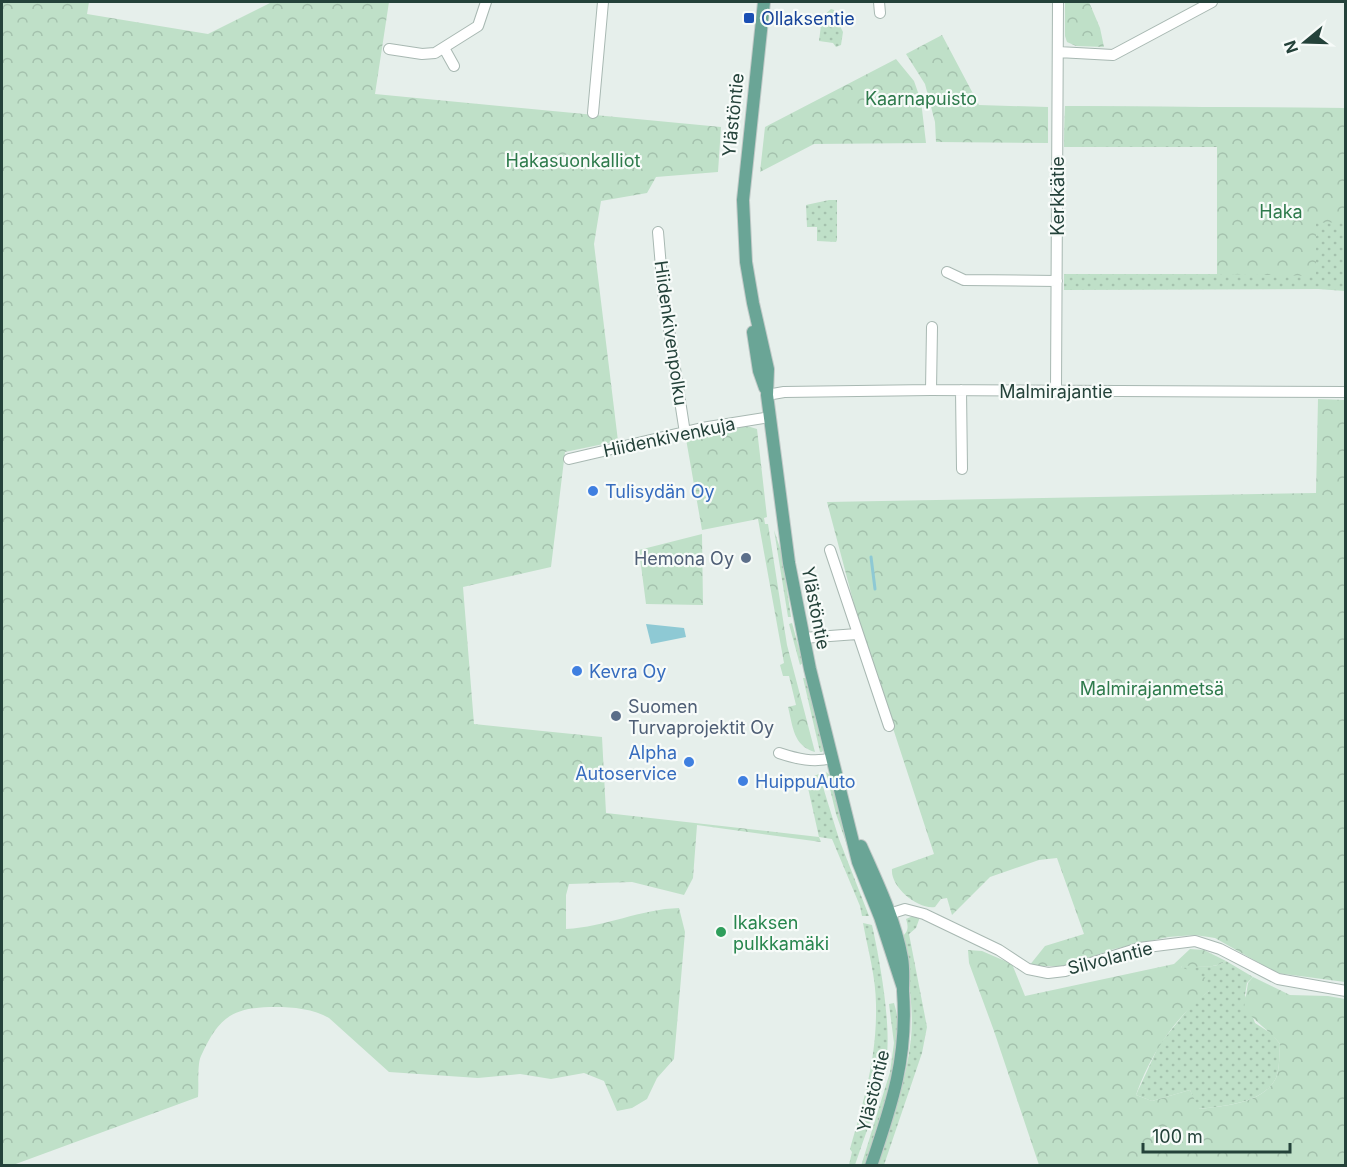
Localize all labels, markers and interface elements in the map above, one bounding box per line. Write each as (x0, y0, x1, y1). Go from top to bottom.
place label: Ollaksentie (761, 8, 855, 29)
marker: Ollaksentie (742, 11, 756, 25)
north arrow (1275, 12, 1335, 72)
text: N (1279, 38, 1302, 56)
street label: Ylästöntie (718, 72, 748, 158)
park label: Kaarnapuisto (865, 88, 977, 109)
park label: Hakasuonkalliot (506, 150, 641, 171)
street label: Kerkkätie (1047, 156, 1068, 236)
park label: Haka (1259, 201, 1303, 222)
street label: Hiidenkivenpolku (650, 259, 692, 407)
street label: Malmirajantie (999, 381, 1113, 402)
street label: Hiidenkivenkuja (601, 413, 737, 461)
place label: Tulisydän Oy (605, 481, 715, 502)
marker: Tulisydän Oy (586, 484, 600, 498)
place label: Hemona Oy (634, 548, 734, 569)
marker: Hemona Oy (739, 551, 753, 565)
street label: Ylästöntie (798, 565, 834, 651)
place label: Kevra Oy (589, 661, 666, 682)
marker: Kevra Oy (570, 664, 584, 678)
park label: Malmirajanmetsä (1080, 678, 1224, 699)
place label: Suomen Turvaprojektit Oy (628, 696, 774, 738)
marker: Suomen Turvaprojektit Oy (609, 709, 623, 723)
place label: Alpha Autoservice (575, 742, 677, 784)
marker: Alpha Autoservice (682, 755, 696, 769)
place label: HuippuAuto (755, 771, 856, 792)
marker: HuippuAuto (736, 774, 750, 788)
place label: Ikaksen pulkkamäki (733, 912, 829, 954)
marker: Ikaksen pulkkamäki (714, 925, 728, 939)
street label: Silvolantie (1065, 937, 1155, 979)
street label: Ylästöntie (853, 1048, 893, 1134)
scale bar (1143, 1116, 1290, 1154)
text: 100 m (1152, 1126, 1203, 1147)

